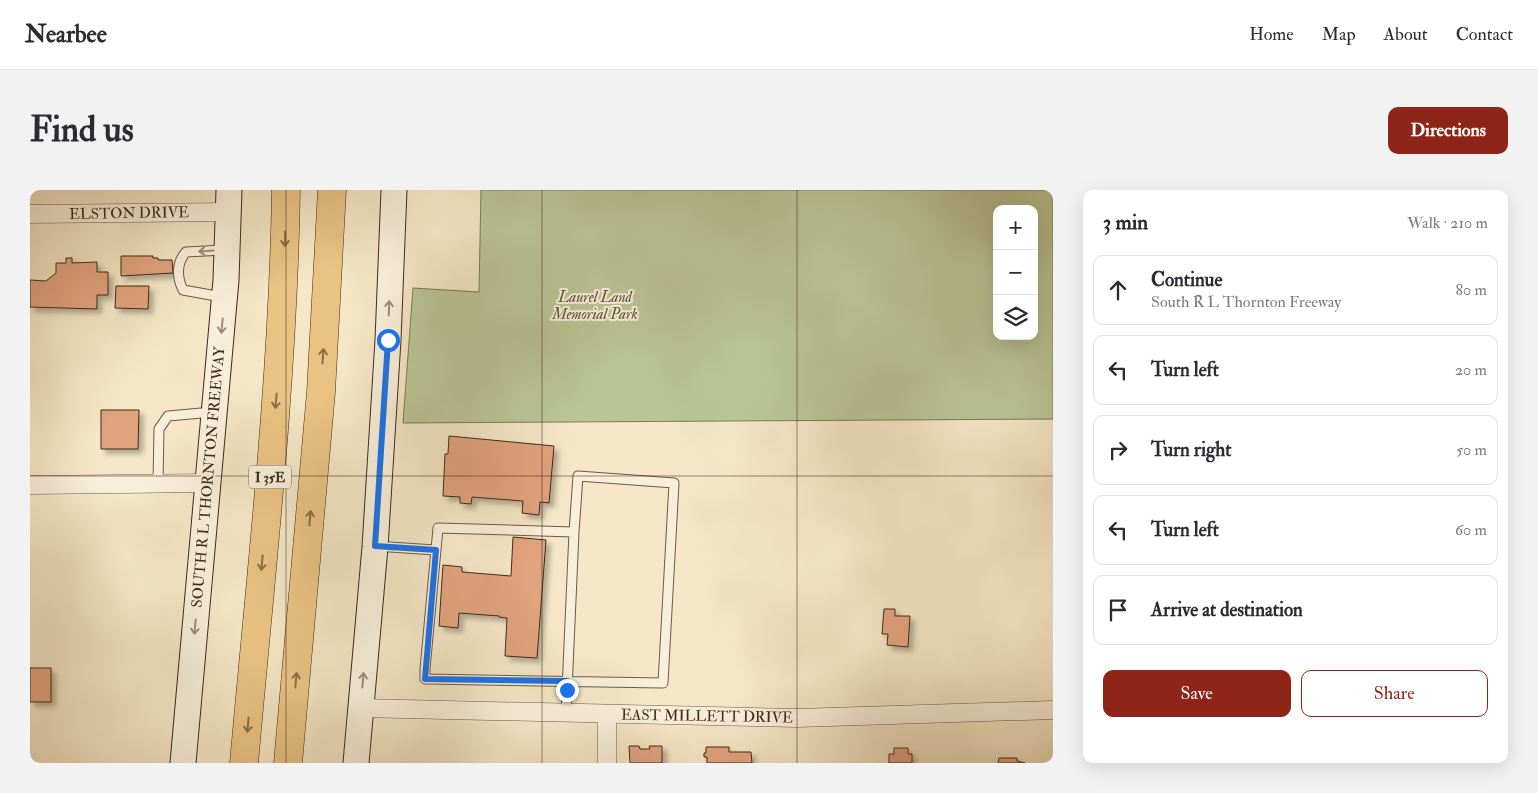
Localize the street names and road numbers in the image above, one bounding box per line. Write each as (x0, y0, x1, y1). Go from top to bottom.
street label: ELSTON DRIVE (69, 203, 189, 224)
street label: SOUTH R L THORNTON FREEWAY (188, 345, 229, 609)
road number: I 35E (249, 466, 291, 488)
street label: EAST MILLETT DRIVE (621, 706, 793, 728)

